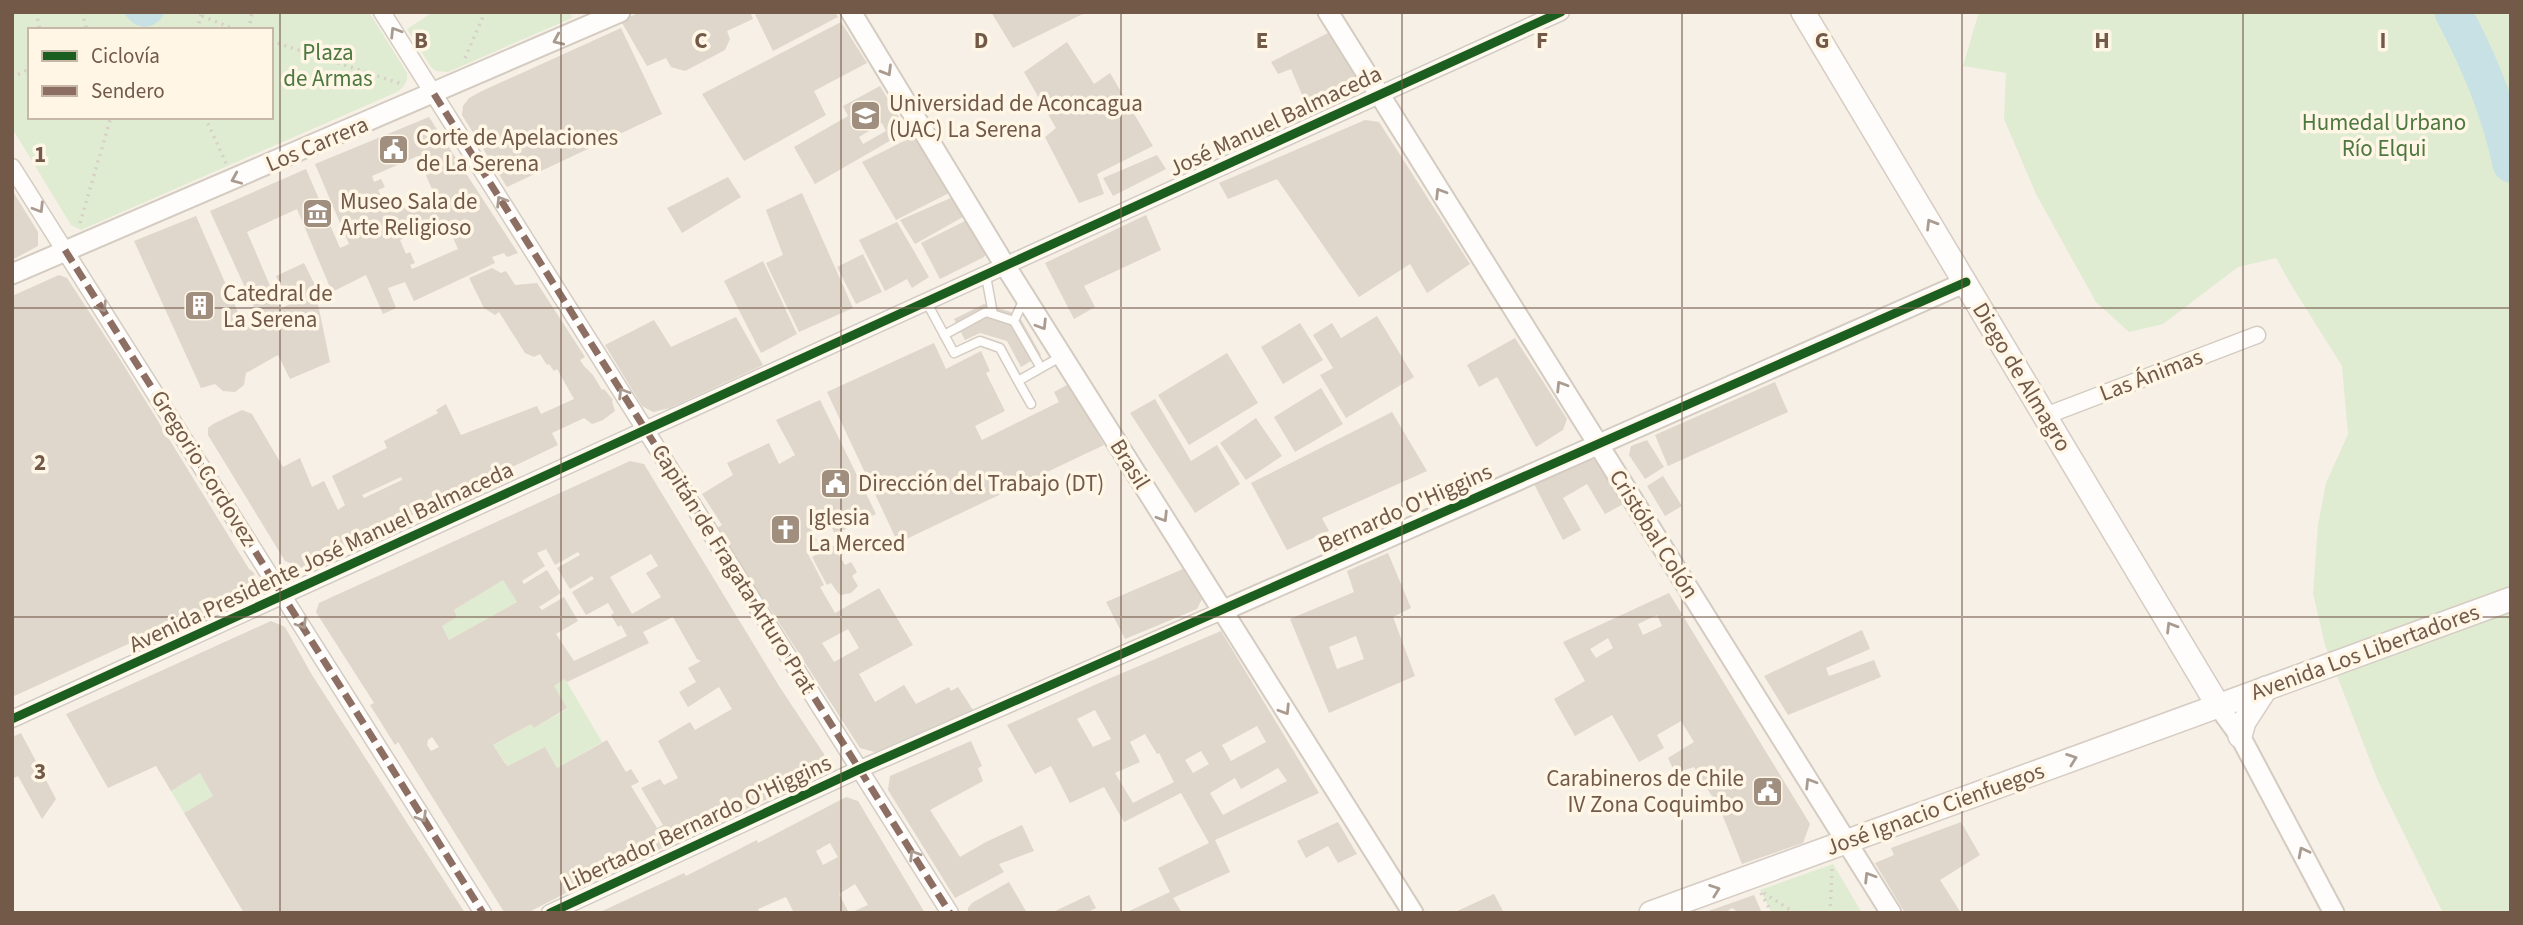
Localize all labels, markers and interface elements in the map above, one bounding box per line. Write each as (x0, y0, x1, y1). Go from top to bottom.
text: B (414, 24, 428, 57)
text: C (694, 24, 708, 57)
text: D (974, 24, 988, 57)
text: E (1256, 24, 1268, 57)
text: F (1536, 24, 1548, 57)
text: G (1815, 24, 1829, 57)
text: H (2094, 24, 2110, 57)
text: I (2380, 24, 2386, 57)
one-way arrow (390, 27, 403, 40)
legend (28, 28, 273, 119)
one-way arrow (553, 32, 565, 46)
park label: Plaza de Armas (283, 36, 373, 95)
text: Ciclovía (91, 41, 160, 71)
street label: José Manuel Balmaceda (1163, 57, 1387, 185)
one-way arrow (878, 63, 891, 76)
text: Sendero (91, 76, 165, 106)
place label: Universidad de Aconcagua (UAC) La Serena (889, 87, 1143, 146)
school or university icon: Universidad de Aconcagua (UAC) La Serena (849, 99, 883, 133)
park label: Humedal Urbano Río Elqui (2302, 106, 2466, 165)
street label: Los Carrera (261, 108, 373, 180)
place label: Corte de Apelaciones de La Serena (416, 121, 618, 180)
public building icon: Corte de Apelaciones de La Serena (376, 133, 410, 167)
text: 1 (34, 138, 46, 171)
one-way arrow (231, 171, 243, 185)
place label: Museo Sala de Arte Religioso (340, 185, 477, 244)
one-way arrow (1436, 187, 1449, 200)
one-way arrow (497, 195, 510, 208)
museum icon: Museo Sala de Arte Religioso (300, 197, 334, 231)
one-way arrow (30, 201, 43, 214)
one-way arrow (1926, 218, 1939, 231)
place label: Catedral de La Serena (223, 277, 333, 336)
building icon: Catedral de La Serena (183, 289, 217, 323)
street label: Diego de Almagro (1964, 296, 2080, 458)
one-way arrow (93, 300, 106, 313)
one-way arrow (1034, 317, 1047, 330)
street label: Las Ánimas (2095, 340, 2207, 410)
one-way arrow (1556, 380, 1569, 393)
street label: Gregorio Cordovez (143, 384, 265, 552)
one-way arrow (618, 387, 631, 400)
street label: Brasil (1102, 432, 1158, 496)
street label: Capitán de Fragata Arturo Prat (643, 438, 825, 700)
text: 2 (34, 446, 46, 479)
street label: Avenida Presidente José Manuel Balmaceda (123, 453, 519, 661)
street label: Bernardo O'Higgins (1313, 455, 1497, 561)
street label: Cristóbal Colón (1601, 463, 1707, 605)
public building icon: Dirección del Trabajo (DT) (818, 466, 852, 500)
place label: Dirección del Trabajo (DT) (858, 467, 1104, 500)
place label: Iglesia La Merced (808, 501, 905, 560)
one-way arrow (1155, 510, 1168, 523)
church icon: Iglesia La Merced (768, 513, 802, 547)
street label: Avenida Los Libertadores (2246, 595, 2484, 709)
one-way arrow (294, 616, 307, 629)
one-way arrow (2166, 622, 2179, 635)
one-way arrow (1276, 702, 1289, 715)
street label: Libertador Bernardo O'Higgins (557, 746, 837, 900)
street label: José Ignacio Cienfuegos (1821, 754, 2049, 864)
one-way arrow (2066, 754, 2078, 768)
text: 3 (34, 755, 46, 788)
place label: Carabineros de Chile IV Zona Coquimbo (1546, 762, 1744, 821)
public building icon: Carabineros de Chile IV Zona Coquimbo (1750, 774, 1784, 808)
one-way arrow (1806, 777, 1819, 790)
one-way arrow (414, 809, 427, 822)
one-way arrow (2297, 847, 2311, 859)
one-way arrow (909, 849, 922, 862)
one-way arrow (1864, 871, 1877, 884)
one-way arrow (1709, 884, 1721, 898)

